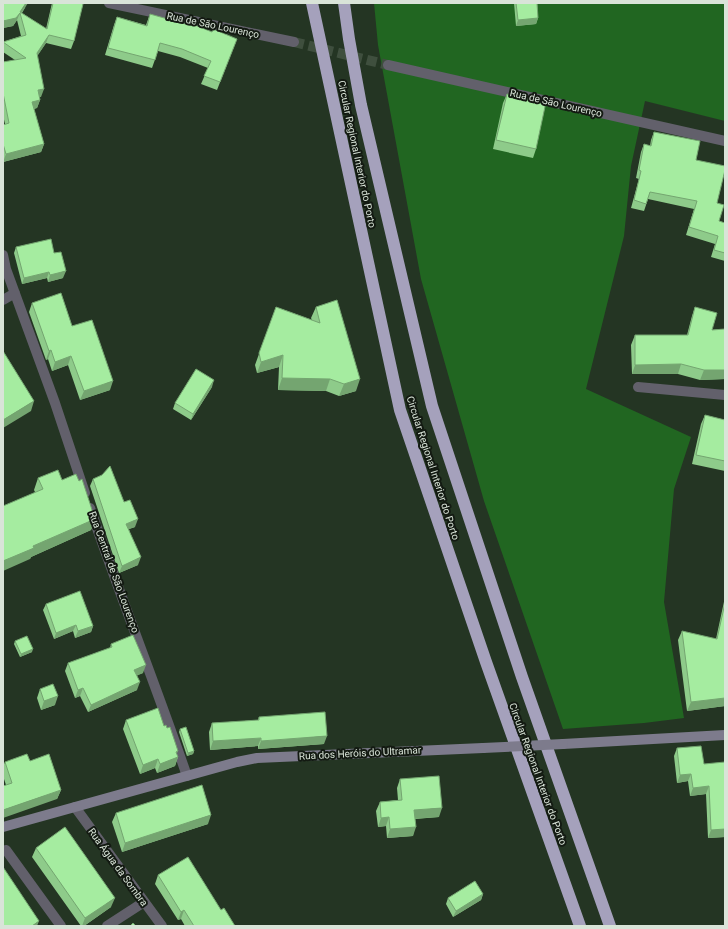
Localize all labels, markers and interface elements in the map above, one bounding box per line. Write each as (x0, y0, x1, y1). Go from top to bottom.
street label: Rua de São Lourenço (166, 10, 261, 40)
street label: Circular Regional Interior do Porto (336, 79, 378, 229)
street label: Rua de São Lourenço (509, 87, 603, 119)
street label: Circular Regional Interior do Porto (405, 395, 462, 541)
street label: Rua Central de São Lourenço (87, 510, 141, 634)
street label: Circular Regional Interior do Porto (507, 701, 569, 847)
street label: Rua dos Heróis do Ultramar (299, 744, 422, 762)
street label: Rua Água da Sombra (86, 825, 151, 908)

